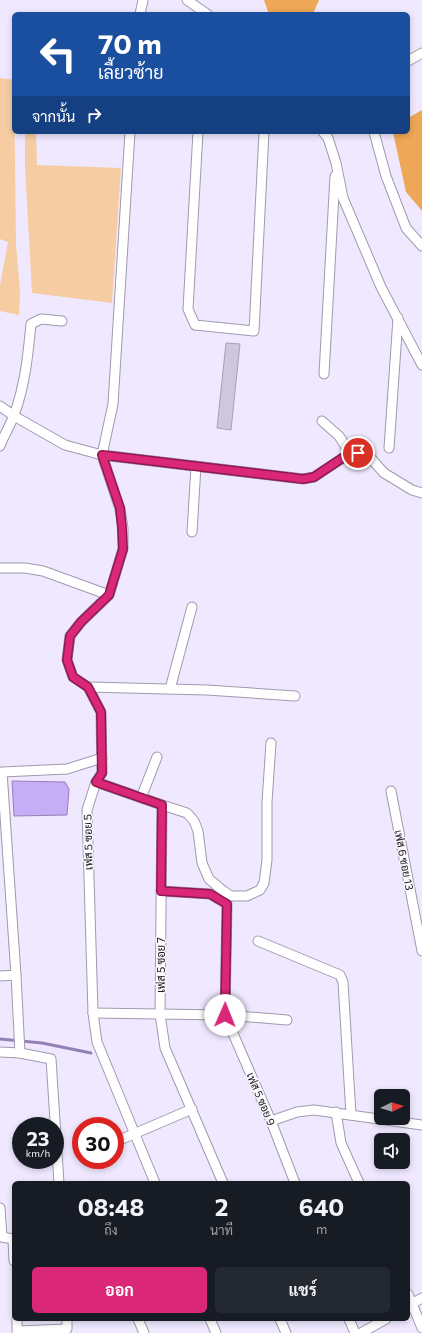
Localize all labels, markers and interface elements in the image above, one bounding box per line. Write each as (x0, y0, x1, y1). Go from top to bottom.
text: 70 m (98, 26, 162, 60)
icon: left (32, 28, 84, 80)
text: เลี้ยวซ้าย (98, 61, 164, 83)
icon: right (83, 104, 105, 126)
text: จากนั้น (32, 107, 75, 125)
pin (341, 436, 375, 470)
icon: arrive (347, 442, 369, 464)
street label: เฟส 5 ซอย 5 (81, 814, 94, 870)
street label: เฟส 6 ซอย 13 (392, 829, 417, 891)
street label: เฟส 5 ซอย 7 (154, 937, 167, 993)
position arrow (204, 994, 246, 1036)
street label: เฟส 5 ซอย 9 (244, 1070, 279, 1128)
north arrow (374, 1089, 410, 1125)
map controls (374, 1089, 410, 1169)
speed limit sign: 30 (72, 1117, 124, 1169)
text: 23 (26, 1126, 50, 1150)
button: sound (374, 1133, 410, 1169)
text: km/h (26, 1147, 50, 1159)
text: 08:48 (78, 1192, 144, 1221)
text: 2 (215, 1192, 228, 1221)
text: 640 (299, 1192, 344, 1221)
text: m (316, 1221, 327, 1237)
text: ถึง (104, 1222, 118, 1238)
text: นาที (210, 1222, 233, 1238)
button: ออก (32, 1267, 207, 1313)
button: แชร์ (215, 1267, 390, 1313)

